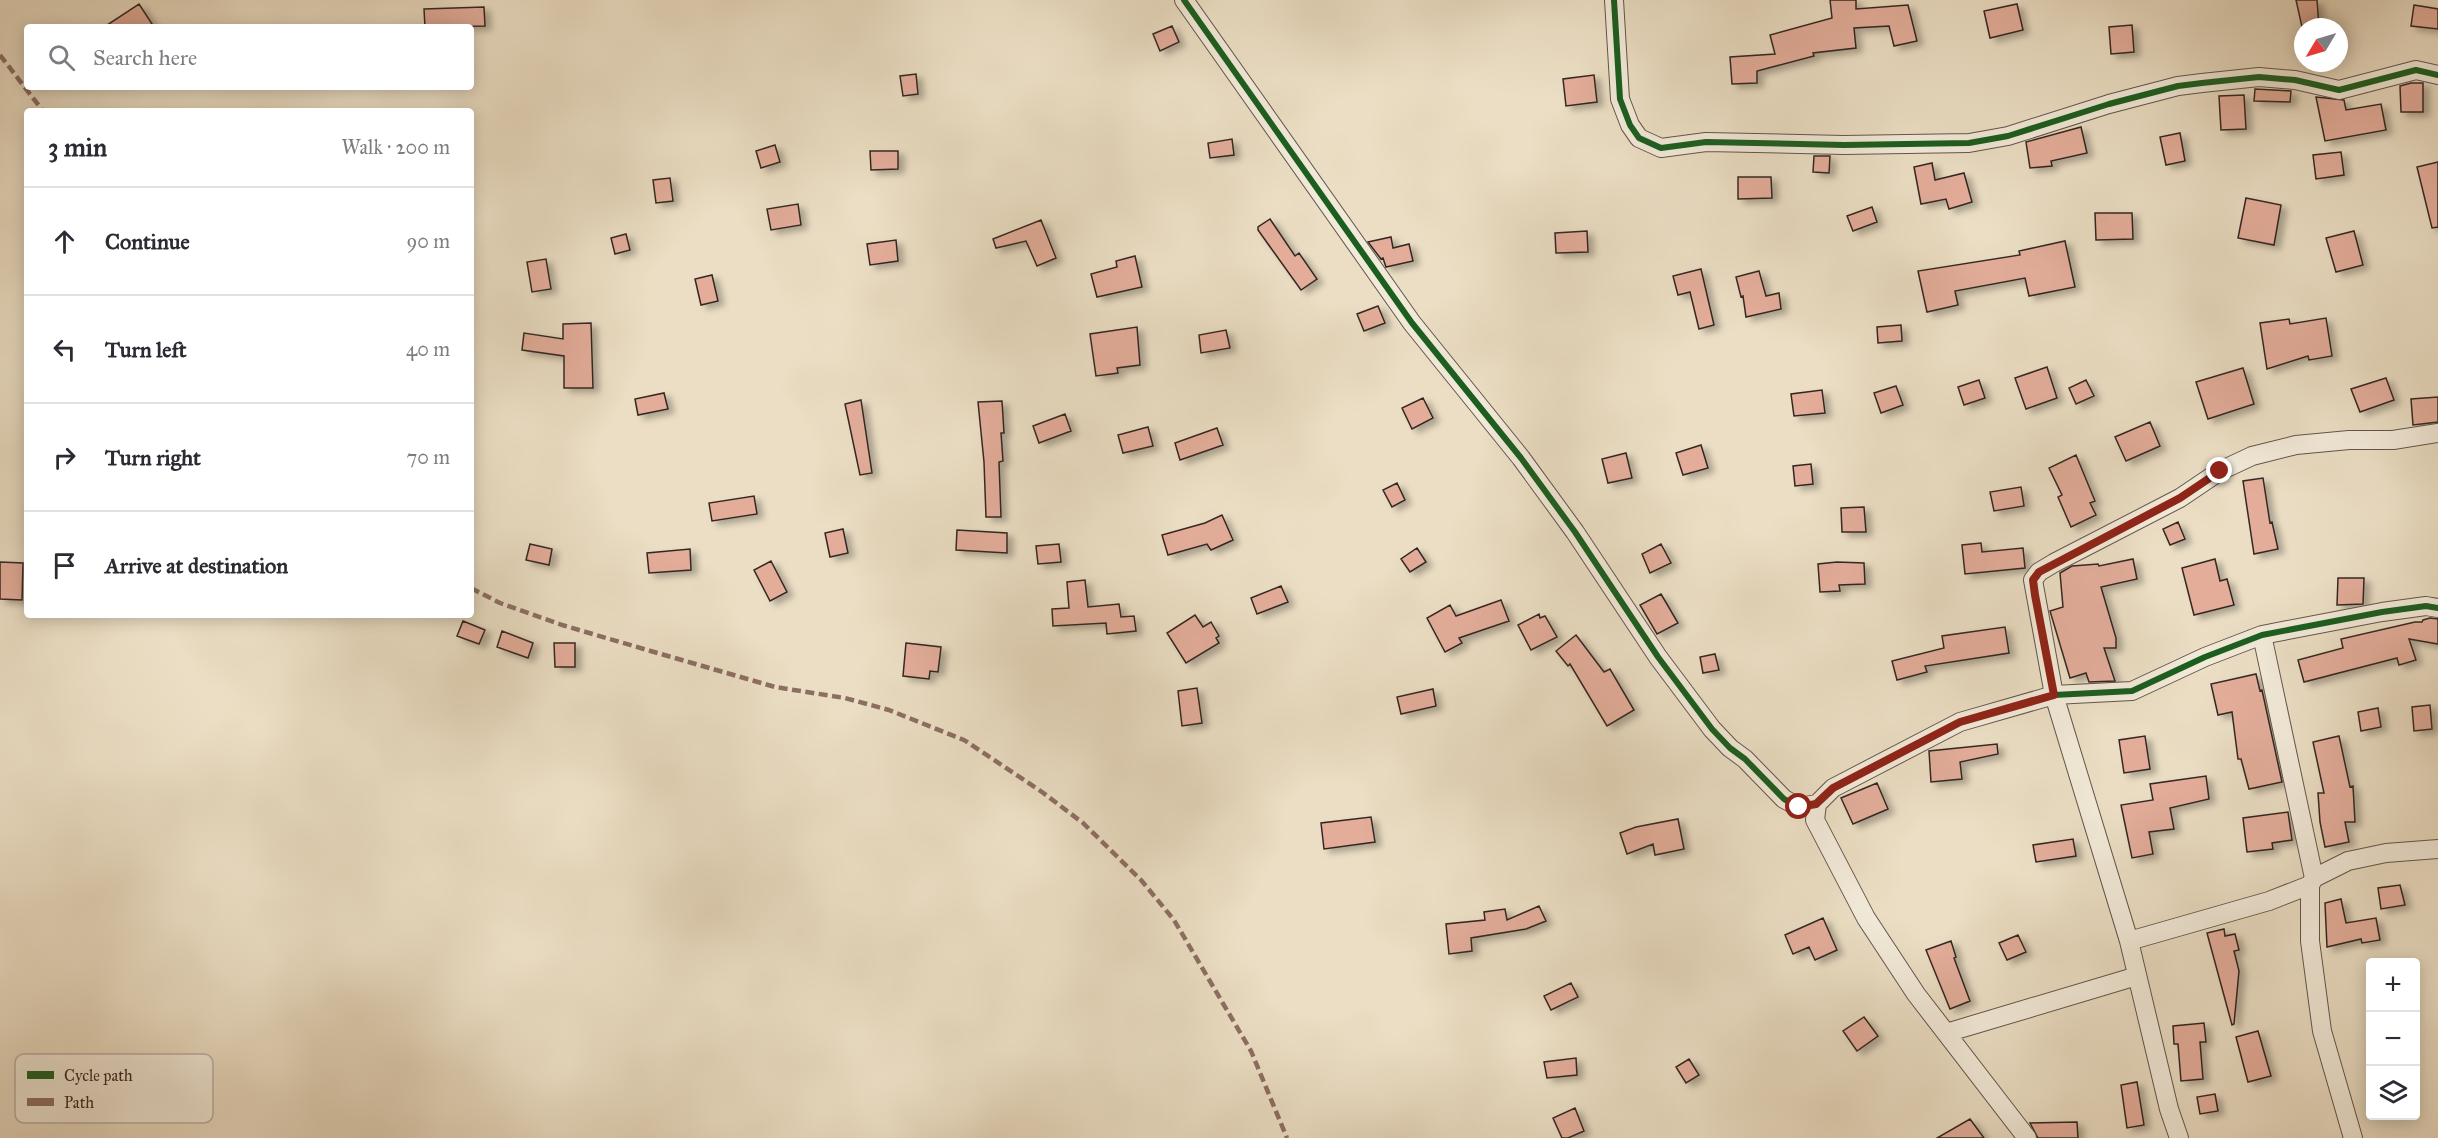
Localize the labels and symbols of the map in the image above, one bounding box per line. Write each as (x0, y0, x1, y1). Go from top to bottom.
north arrow (2294, 18, 2348, 72)
route end (2206, 457, 2232, 483)
route start (1785, 793, 1811, 819)
legend (15, 1054, 213, 1123)
text: Cycle path (64, 1066, 133, 1085)
text: Path (64, 1093, 94, 1112)

